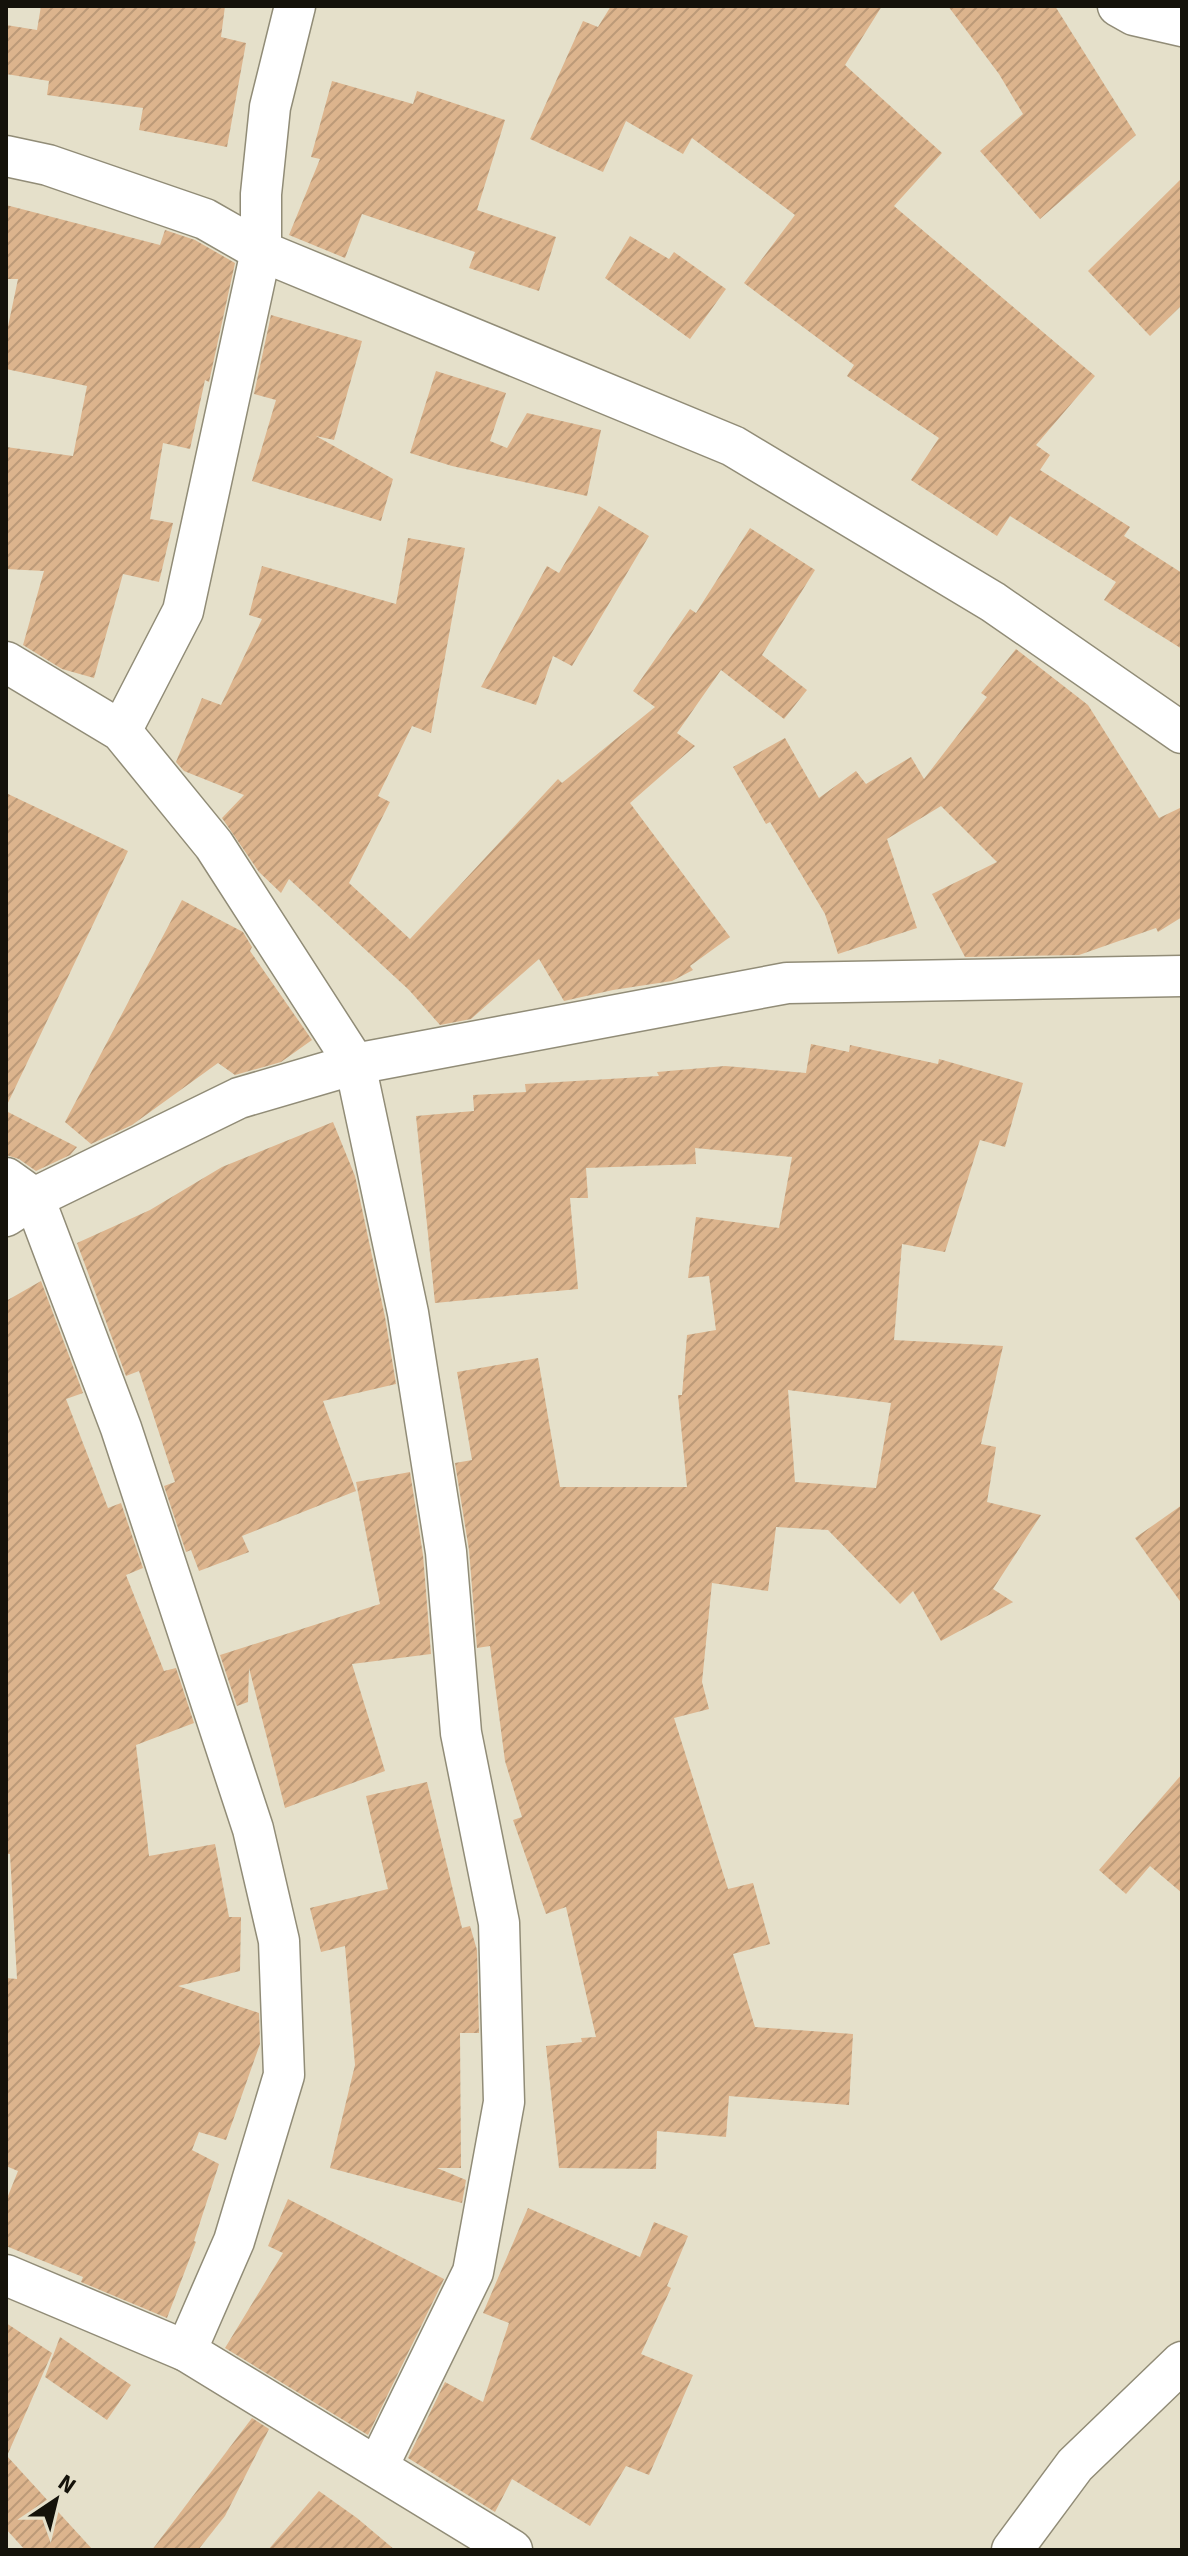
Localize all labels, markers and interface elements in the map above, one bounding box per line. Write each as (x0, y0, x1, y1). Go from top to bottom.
north arrow (16, 2460, 96, 2540)
text: N (53, 2469, 81, 2499)

